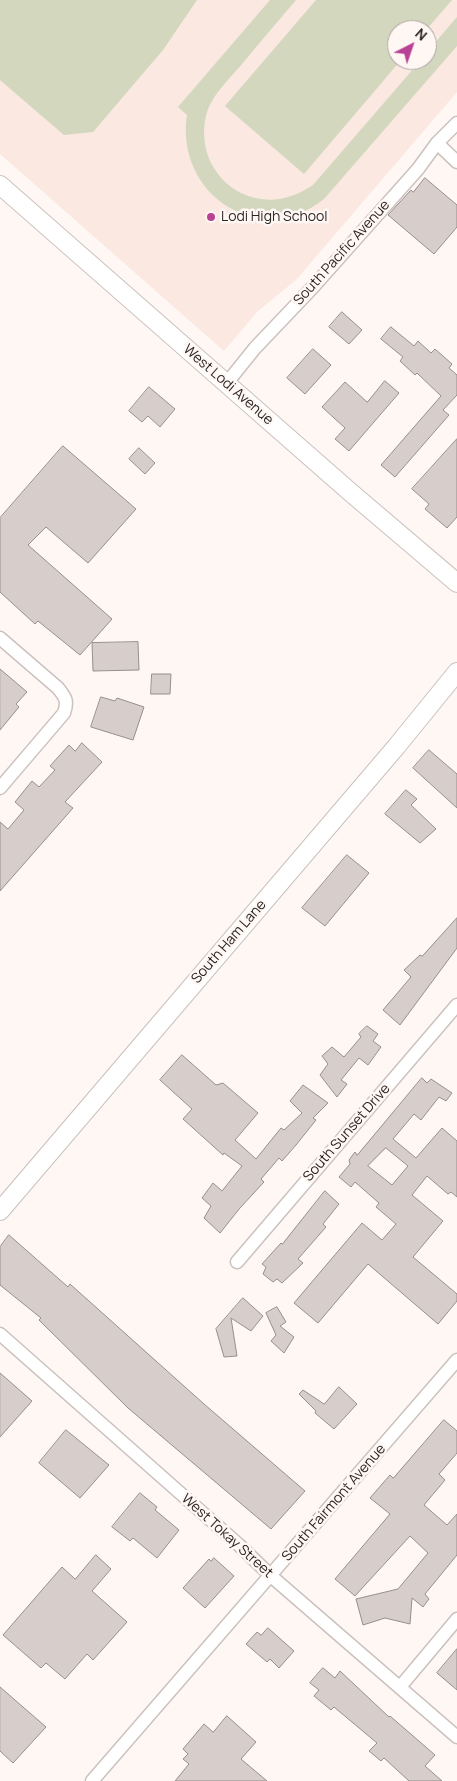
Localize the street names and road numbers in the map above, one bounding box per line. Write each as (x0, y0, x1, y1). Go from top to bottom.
street label: South Pacific Avenue (290, 197, 394, 309)
street label: West Lodi Avenue (180, 341, 276, 429)
street label: South Ham Lane (188, 897, 270, 987)
street label: South Sunset Drive (300, 1081, 394, 1185)
street label: South Fairmont Avenue (279, 1441, 389, 1565)
street label: West Tokay Street (178, 1491, 276, 1581)

